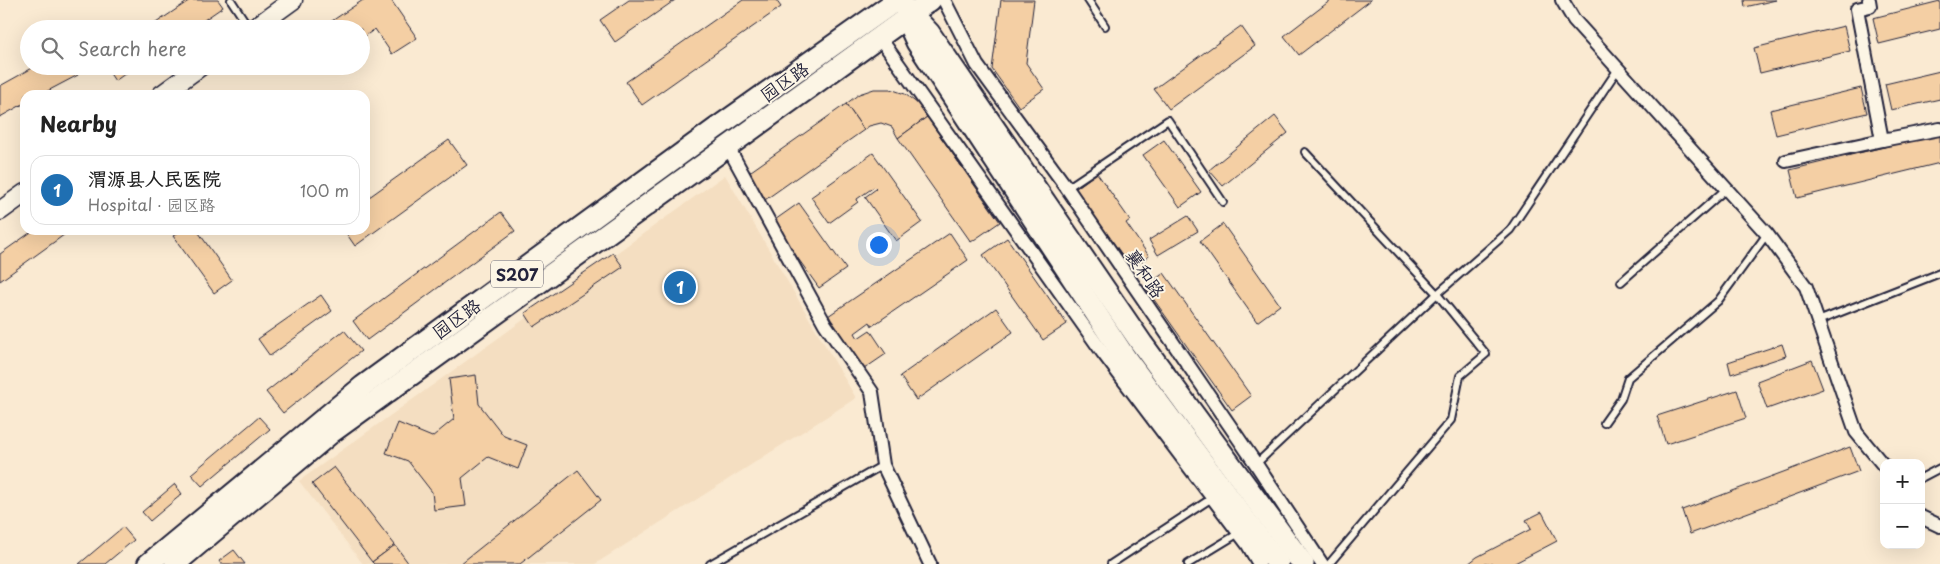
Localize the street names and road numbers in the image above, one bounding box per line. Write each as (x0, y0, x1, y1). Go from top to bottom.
street label: 园区路 (754, 54, 814, 108)
street label: 襄和路 (1120, 243, 1172, 303)
road number: S207 (491, 260, 543, 288)
street label: 园区路 (426, 291, 486, 345)

